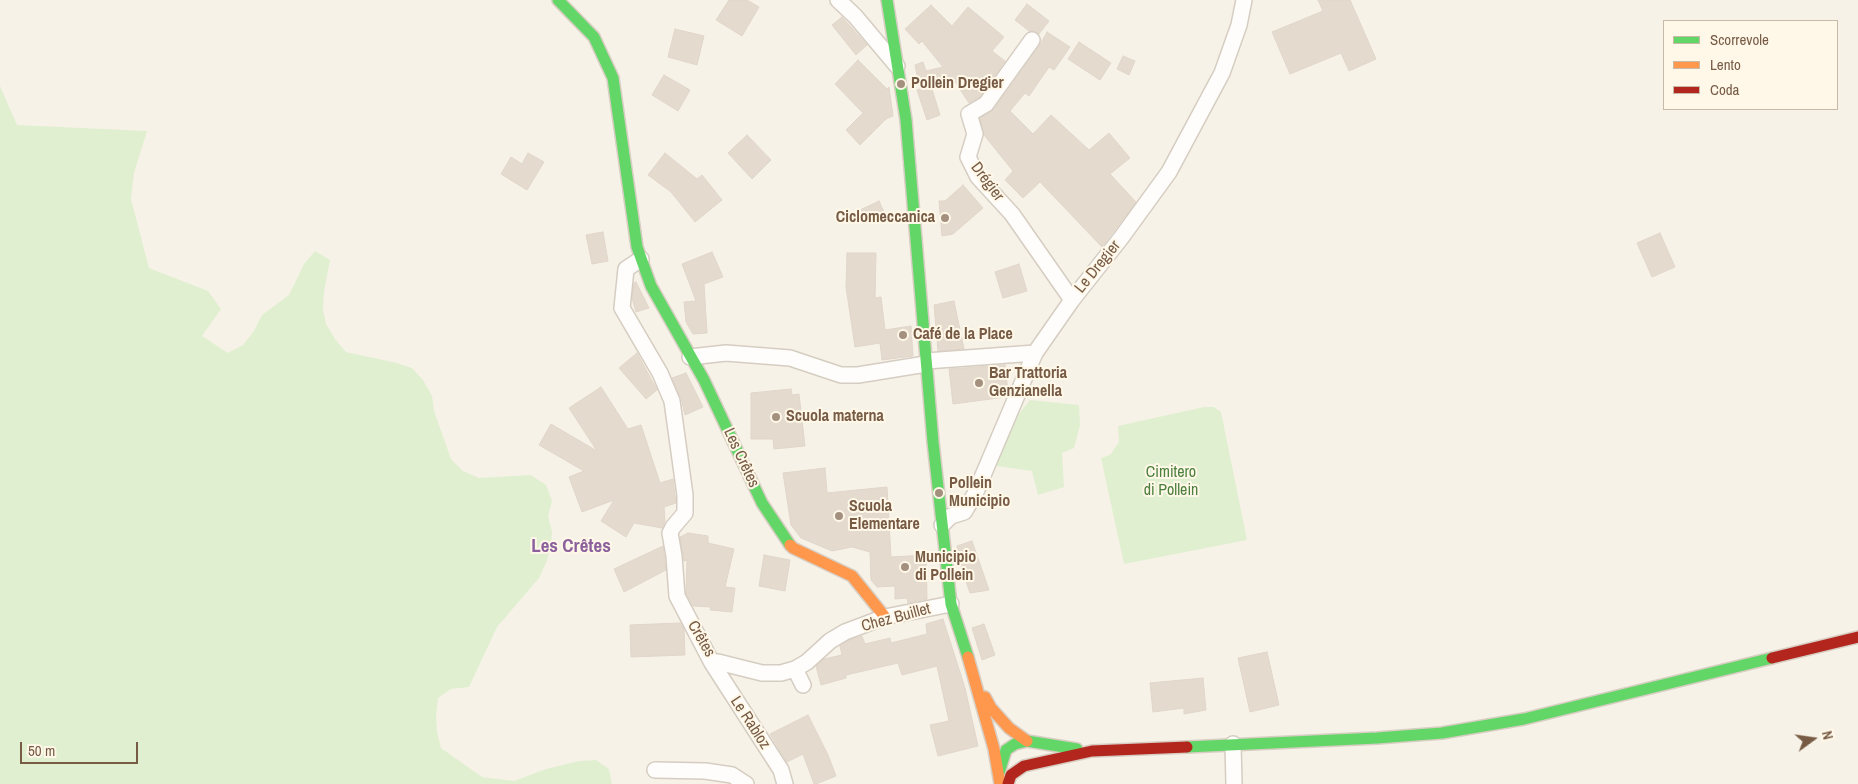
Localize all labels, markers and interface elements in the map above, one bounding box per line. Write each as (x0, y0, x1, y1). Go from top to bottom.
legend (1663, 20, 1838, 110)
text: Scorrevole (1710, 29, 1769, 50)
text: Lento (1710, 54, 1741, 75)
place label: Pollein Dregier (911, 74, 1004, 94)
marker: Pollein Dregier (895, 78, 907, 90)
text: Coda (1710, 79, 1739, 100)
street label: Drégier (966, 159, 1008, 205)
place label: Ciclomeccanica (836, 208, 935, 228)
marker: Ciclomeccanica (939, 212, 951, 224)
street label: Le Dregier (1071, 237, 1125, 297)
place label: Café de la Place (913, 325, 1013, 345)
marker: Café de la Place (897, 329, 909, 341)
place label: Bar Trattoria Genzianella (989, 364, 1067, 402)
marker: Bar Trattoria Genzianella (973, 377, 985, 389)
place label: Scuola materna (786, 407, 884, 427)
marker: Scuola materna (770, 411, 782, 423)
street label: Les Crêtes (719, 425, 763, 491)
park label: Cimitero di Pollein (1144, 463, 1198, 501)
place label: Pollein Municipio (949, 474, 1010, 512)
marker: Pollein Municipio (933, 487, 945, 499)
place label: Scuola Elementare (849, 497, 920, 535)
marker: Scuola Elementare (833, 510, 845, 522)
district label: Les Crêtes (531, 536, 611, 558)
place label: Municipio di Pollein (915, 548, 976, 586)
marker: Municipio di Pollein (899, 561, 911, 573)
street label: Chez Buillet (859, 600, 933, 636)
street label: Crêtes (683, 617, 719, 661)
street label: Le Rabloz (726, 693, 774, 753)
north arrow (1788, 714, 1838, 764)
text: N (1818, 729, 1837, 742)
scale bar (22, 732, 140, 764)
text: 50 m (28, 740, 55, 761)

